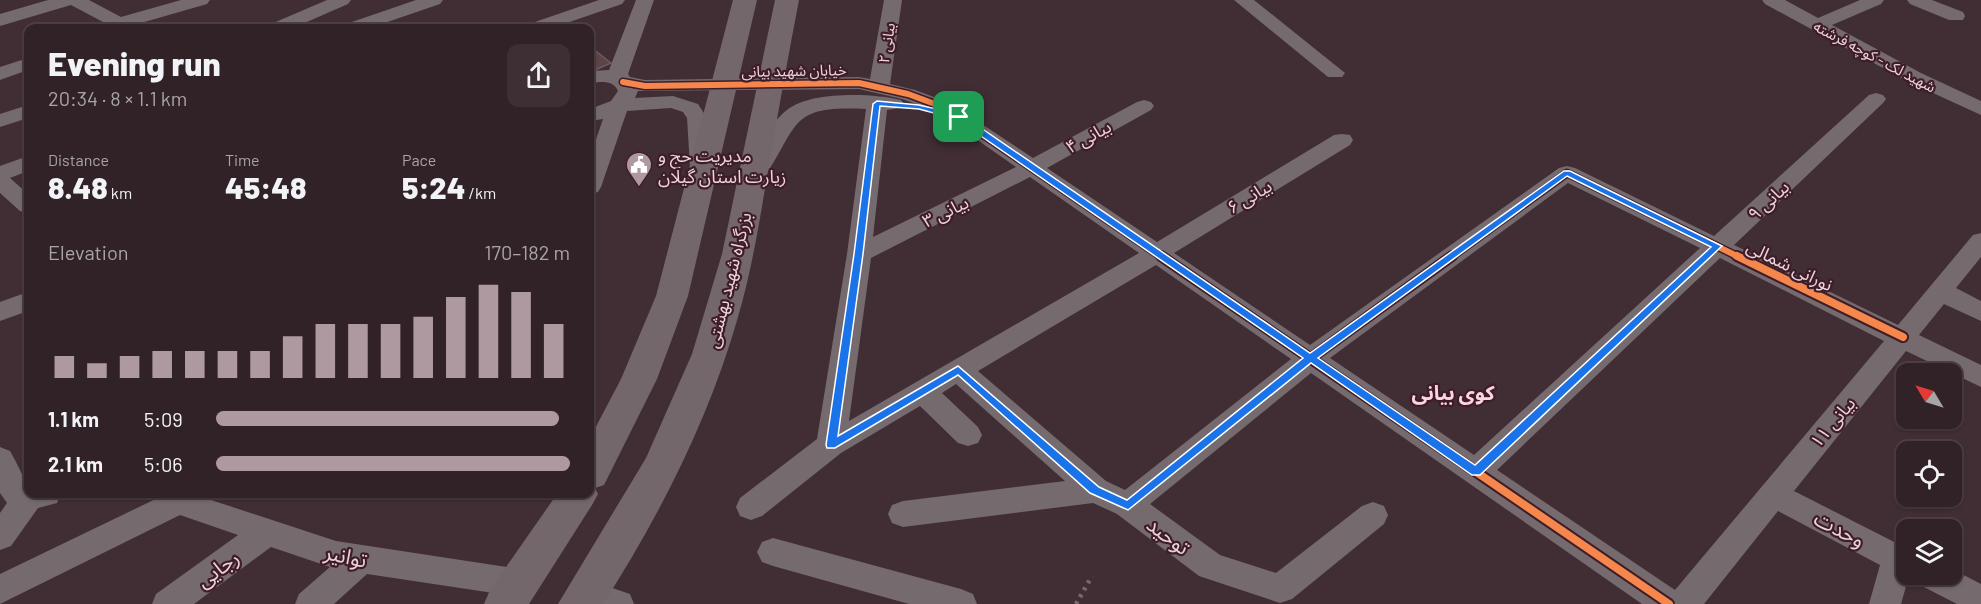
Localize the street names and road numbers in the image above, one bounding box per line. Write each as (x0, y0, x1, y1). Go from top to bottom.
street label: شهید لک - کوچه فرشته (1810, 16, 1939, 98)
street label: بیانی ۲ (874, 22, 899, 65)
street label: خیابان شهید بیانی (741, 60, 847, 81)
street label: بیانی ۴ (1061, 115, 1115, 158)
street label: بیانی ۶ (1222, 174, 1276, 219)
street label: بیانی ۹ (1743, 175, 1794, 225)
street label: بیانی ۳ (918, 190, 972, 232)
street label: بزرگراه شهید بهشتی (700, 210, 757, 351)
street label: نورانی شمالی (1743, 235, 1837, 296)
street label: بیانی ۱۱ (1805, 392, 1860, 452)
street label: وحدت (1810, 504, 1870, 553)
street label: توحید (1142, 511, 1196, 560)
street label: توانیر (321, 538, 370, 573)
street label: رجایی (191, 544, 244, 593)

